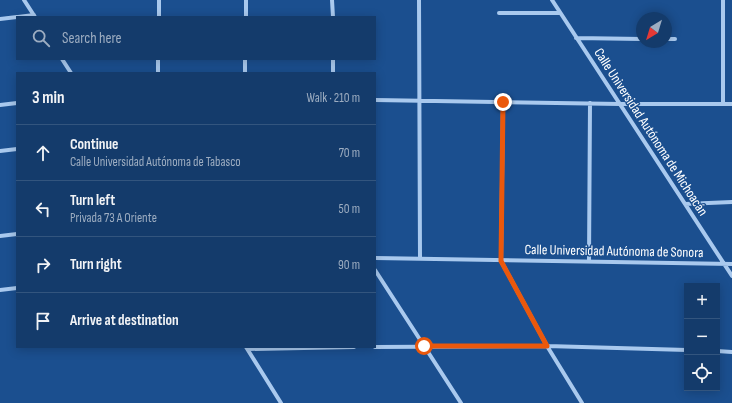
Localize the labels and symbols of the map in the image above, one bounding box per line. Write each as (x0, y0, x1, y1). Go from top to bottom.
north arrow (636, 12, 672, 48)
street label: Calle Universidad Autónoma de Michoacán (590, 45, 712, 219)
route end (494, 93, 512, 111)
street label: Calle Universidad Autónoma de Sonora (524, 241, 704, 261)
route start (415, 337, 433, 355)

